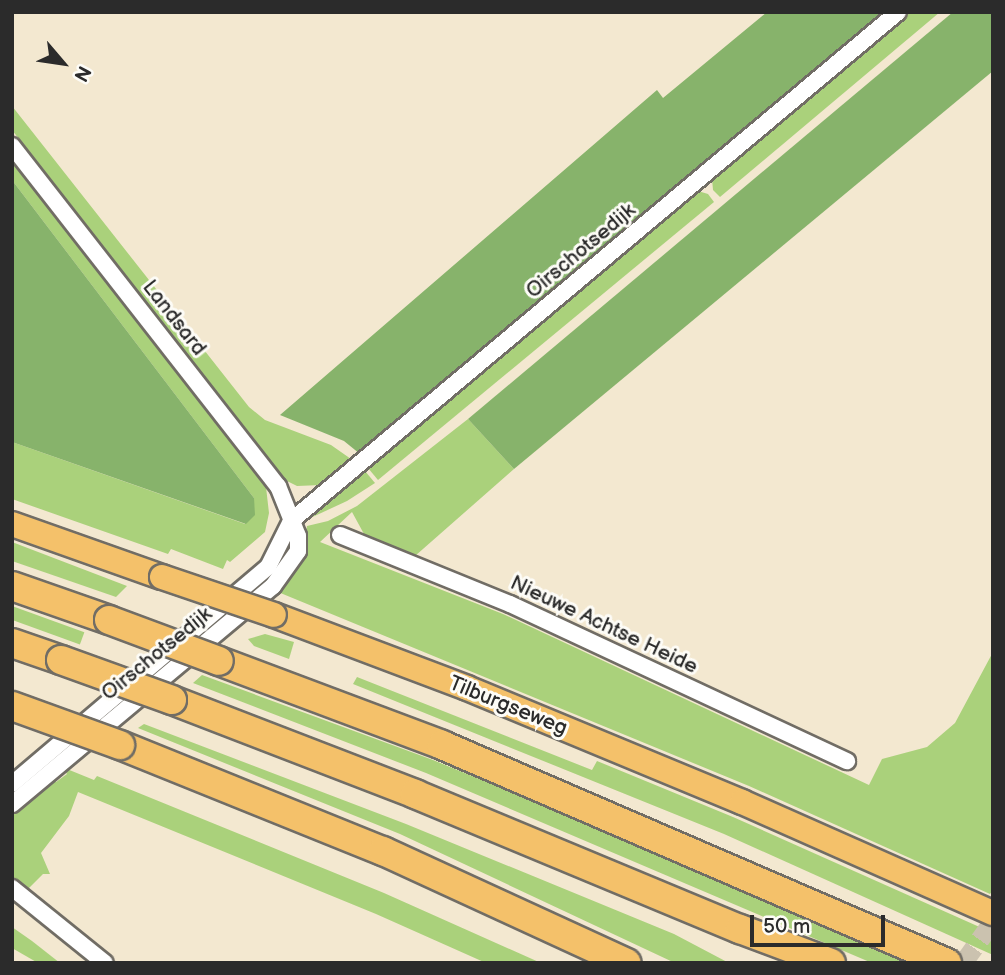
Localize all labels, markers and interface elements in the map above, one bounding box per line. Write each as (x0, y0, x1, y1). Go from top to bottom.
north arrow (28, 28, 98, 98)
text: N (68, 62, 95, 85)
street label: Oirschotsedijk (521, 198, 641, 304)
street label: Landsard (137, 275, 211, 361)
street label: Nieuwe Achtse Heide (506, 570, 702, 680)
street label: Oirschotsedijk (97, 602, 217, 706)
street label: Tilburgseweg (445, 671, 571, 741)
scale bar (753, 902, 888, 946)
text: 50 m (763, 914, 810, 939)

